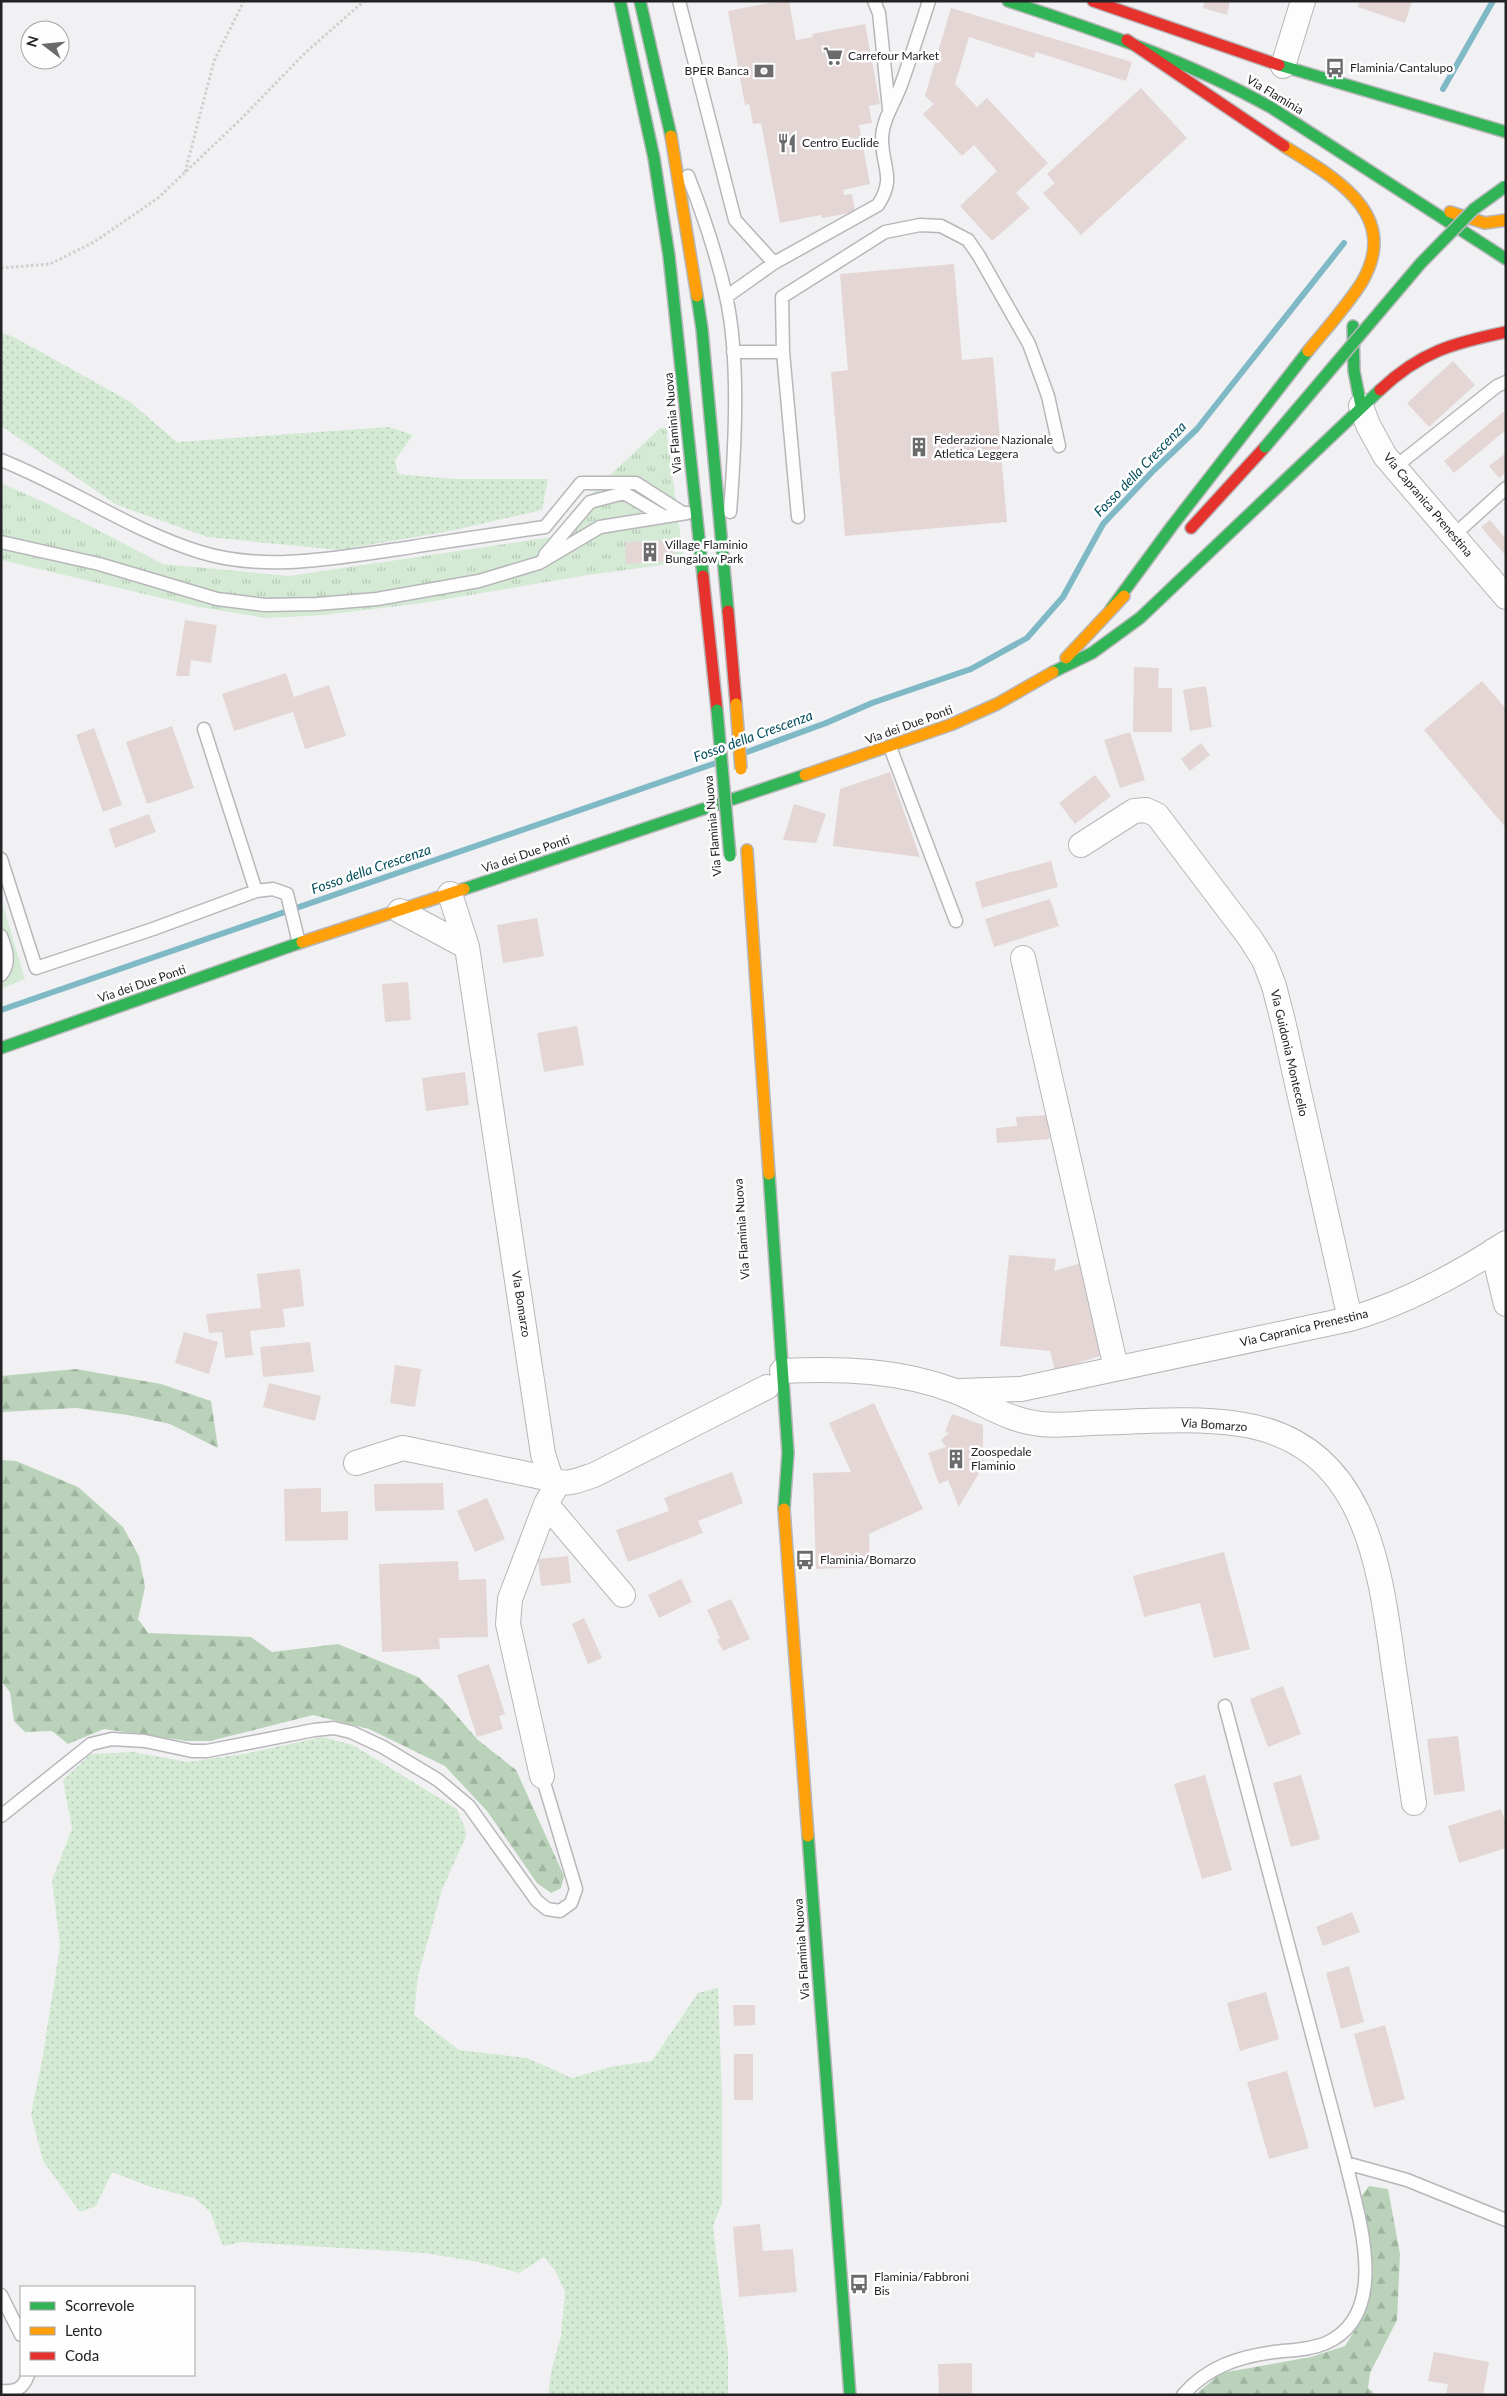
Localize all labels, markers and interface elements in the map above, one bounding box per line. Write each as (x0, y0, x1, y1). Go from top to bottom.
north arrow (20, 20, 70, 70)
text: N (22, 34, 42, 49)
supermarket icon: Carrefour Market (822, 45, 844, 67)
place label: Carrefour Market (848, 48, 940, 63)
bus stop icon: Flaminia/Cantalupo (1324, 57, 1346, 79)
bank icon: BPER Banca (753, 60, 775, 82)
place label: Flaminia/Cantalupo (1350, 60, 1453, 75)
place label: BPER Banca (684, 63, 749, 78)
street label: Via Flaminia (1244, 72, 1306, 117)
restaurant icon: Centro Euclide (776, 132, 798, 154)
place label: Centro Euclide (802, 135, 879, 150)
street label: Via Flaminia Nuova (661, 372, 684, 474)
water label: Fosso della Crescenza (1090, 418, 1189, 520)
place label: Federazione Nazionale Atletica Leggera (934, 432, 1053, 461)
building icon: Federazione Nazionale Atletica Leggera (908, 436, 930, 458)
street label: Via Capranica Prenestina (1380, 450, 1476, 560)
place label: Village Flaminio Bungalow Park (665, 537, 748, 566)
building icon: Village Flaminio Bungalow Park (639, 541, 661, 563)
street label: Via dei Due Ponti (863, 702, 955, 747)
water label: Fosso della Crescenza (691, 706, 815, 765)
street label: Via Flaminia Nuova (701, 775, 724, 877)
street label: Via dei Due Ponti (480, 831, 572, 876)
water label: Fosso della Crescenza (309, 840, 433, 897)
street label: Via dei Due Ponti (96, 961, 188, 1006)
street label: Via Guidonia Montecelio (1268, 988, 1311, 1118)
street label: Via Flaminia Nuova (730, 1178, 753, 1280)
street label: Via Bomarzo (509, 1270, 534, 1338)
street label: Via Capranica Prenestina (1238, 1305, 1370, 1350)
street label: Via Bomarzo (1180, 1415, 1248, 1434)
place label: Zoospedale Flaminio (971, 1444, 1032, 1473)
building icon: Zoospedale Flaminio (945, 1448, 967, 1470)
bus stop icon: Flaminia/Bomarzo (794, 1549, 816, 1571)
place label: Flaminia/Bomarzo (820, 1552, 916, 1567)
street label: Via Flaminia Nuova (790, 1898, 813, 2000)
place label: Flaminia/Fabbroni Bis (874, 2269, 969, 2298)
bus stop icon: Flaminia/Fabbroni Bis (848, 2273, 870, 2295)
legend (20, 2286, 195, 2376)
text: Scorrevole (65, 2296, 135, 2314)
text: Lento (65, 2321, 102, 2339)
text: Coda (65, 2346, 99, 2364)

